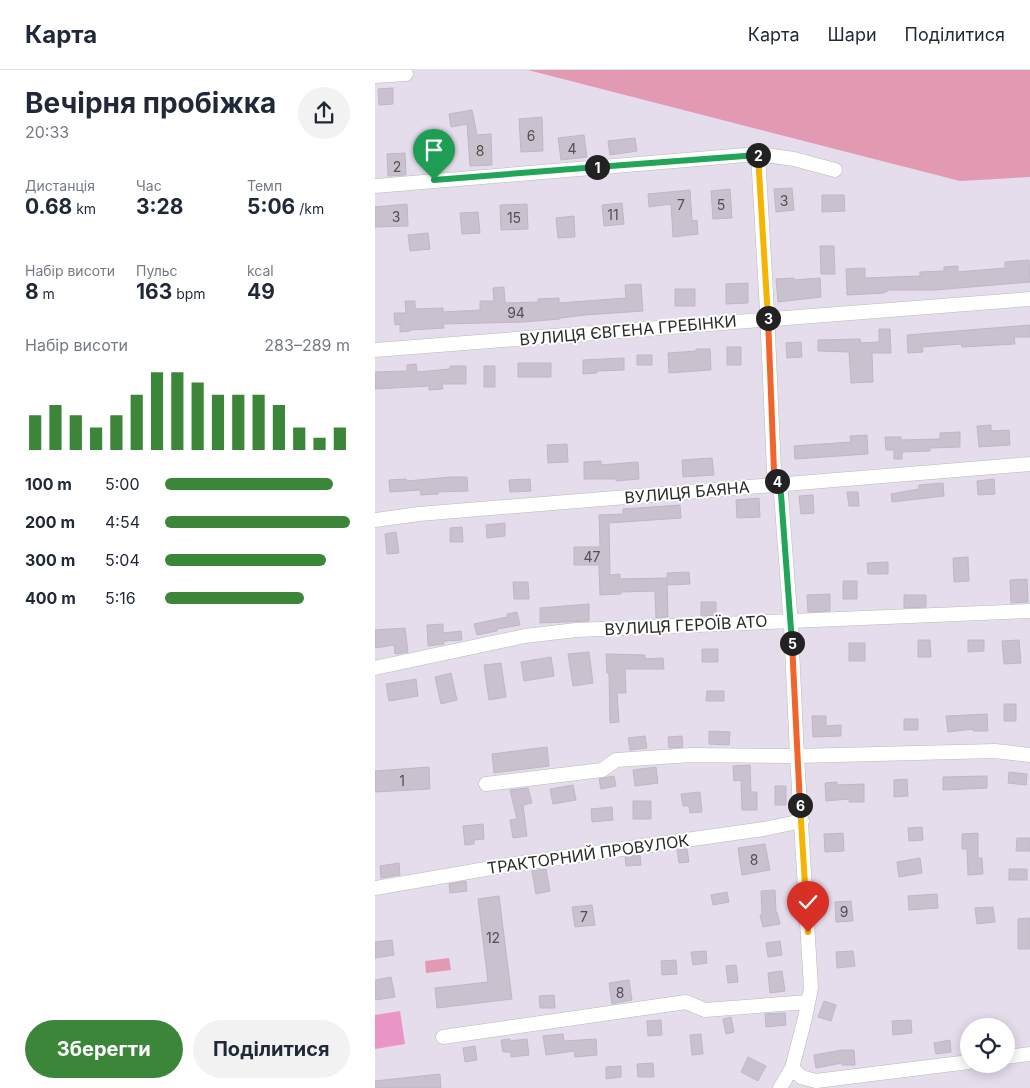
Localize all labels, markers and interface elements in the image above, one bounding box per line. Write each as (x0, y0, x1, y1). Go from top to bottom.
text: Карта (25, 20, 97, 49)
text: Карта (748, 24, 800, 45)
text: Шари (828, 24, 877, 45)
text: Поділитися (905, 24, 1005, 45)
text: Вечірня пробіжка (25, 86, 276, 120)
button: share (298, 87, 350, 139)
text: 20:33 (25, 122, 69, 142)
house number: 6 (527, 127, 535, 144)
pin (413, 129, 455, 180)
icon: arrive (420, 136, 448, 164)
house number: 4 (567, 140, 577, 157)
house number: 8 (476, 142, 484, 159)
pin: 2 (745, 142, 771, 168)
text: 2 (754, 147, 763, 164)
pin: 1 (585, 154, 609, 180)
house number: 2 (393, 158, 401, 175)
text: 1 (594, 159, 601, 176)
text: Дистанція (25, 177, 95, 194)
text: Час (136, 177, 162, 194)
text: Темп (247, 177, 282, 194)
house number: 3 (780, 192, 788, 209)
text: 0.68 (25, 194, 72, 219)
text: 3:28 (136, 194, 183, 219)
text: 5:06 (247, 194, 295, 219)
house number: 7 (677, 196, 685, 213)
house number: 5 (717, 196, 725, 213)
text: km (72, 200, 96, 217)
text: /km (295, 200, 324, 217)
house number: 11 (607, 206, 619, 223)
house number: 3 (392, 208, 400, 225)
house number: 15 (507, 209, 521, 226)
text: Набір висоти (25, 262, 115, 279)
text: Пульс (136, 262, 178, 279)
text: kcal (247, 262, 274, 279)
text: 8 (25, 279, 39, 304)
text: 163 (136, 279, 172, 304)
text: 49 (247, 279, 275, 304)
text: m (39, 285, 55, 302)
text: bpm (172, 285, 206, 302)
house number: 94 (507, 304, 525, 321)
pin: 3 (755, 306, 781, 330)
text: 3 (764, 310, 773, 327)
street label: ВУЛИЦЯ ЄВГЕНА ГРЕБІНКИ (519, 311, 737, 349)
text: Набір висоти (25, 335, 128, 355)
text: 283–289 m (264, 335, 350, 355)
pin: 4 (765, 468, 789, 494)
text: 4 (773, 473, 782, 490)
text: 100 m (25, 474, 72, 494)
text: 5:00 (105, 474, 140, 494)
street label: ВУЛИЦЯ БАЯНА (624, 477, 750, 507)
text: 200 m (25, 512, 75, 532)
text: 4:54 (105, 512, 140, 532)
house number: 47 (584, 548, 601, 565)
text: 300 m (25, 550, 75, 570)
text: 5:04 (105, 550, 140, 570)
text: 400 m (25, 588, 76, 608)
text: 5:16 (105, 588, 136, 608)
street label: ВУЛИЦЯ ГЕРОЇВ АТО (604, 611, 768, 639)
pin: 5 (779, 630, 805, 656)
text: 5 (788, 635, 797, 652)
house number: 1 (399, 772, 405, 789)
pin: 6 (787, 792, 813, 818)
text: 6 (796, 797, 805, 814)
street label: ТРАКТОРНИЙ ПРОВУЛОК (486, 830, 691, 878)
house number: 8 (750, 851, 758, 868)
pin (787, 881, 829, 932)
icon: check (794, 888, 822, 916)
house number: 9 (840, 903, 848, 920)
house number: 7 (580, 908, 588, 925)
house number: 12 (486, 929, 500, 946)
house number: 8 (616, 984, 624, 1001)
map controls (960, 1018, 1015, 1073)
button: locate (960, 1018, 1015, 1073)
button: Зберегти (25, 1020, 183, 1078)
button: Поділитися (193, 1020, 350, 1078)

